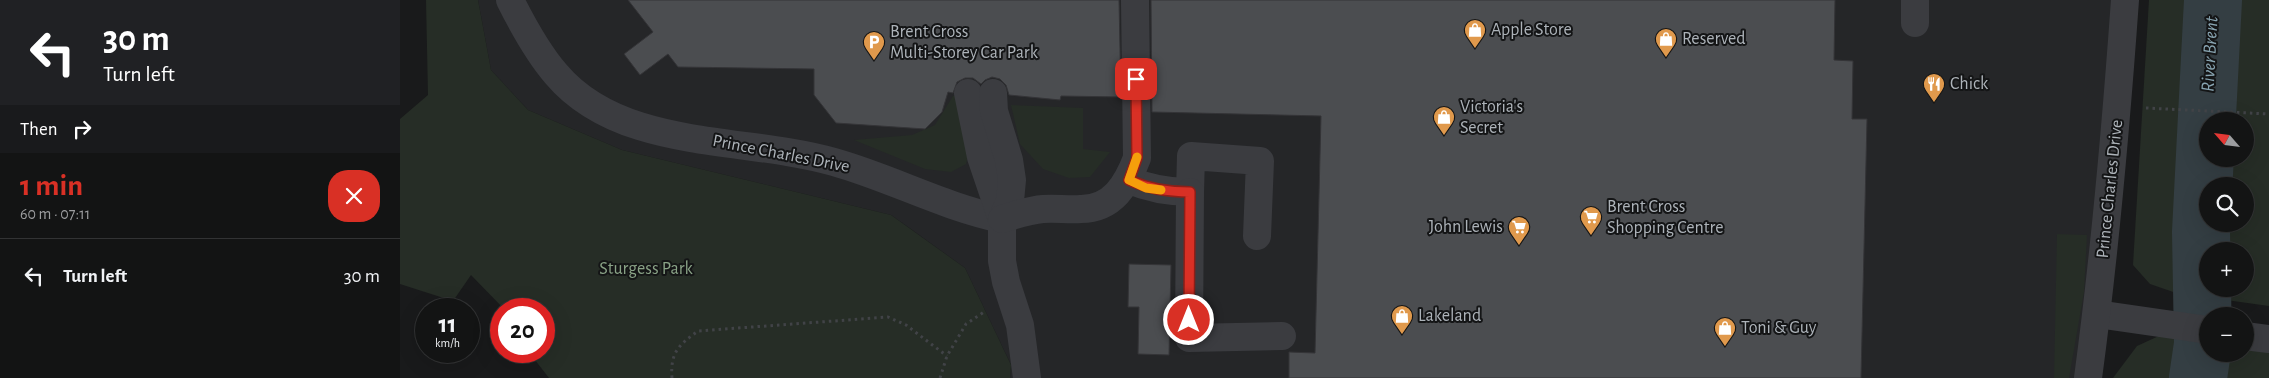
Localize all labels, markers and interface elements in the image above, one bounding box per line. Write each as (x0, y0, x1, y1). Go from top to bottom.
water label: River Brent (2199, 15, 2222, 92)
shop icon: Apple Store (1463, 18, 1487, 49)
icon: left (20, 20, 85, 85)
place label: Apple Store (1491, 21, 1572, 39)
text: 30 m (103, 22, 170, 57)
place label: Brent Cross Multi-Storey Car Park (890, 23, 1039, 62)
shop icon: Reserved (1654, 27, 1678, 58)
parking icon: Brent Cross Multi-Storey Car Park (862, 30, 886, 61)
place label: Reserved (1682, 30, 1746, 48)
pin (1115, 58, 1157, 100)
text: Turn left (103, 63, 175, 85)
icon: arrive (1122, 65, 1150, 93)
restaurant icon: Chick (1922, 72, 1946, 103)
place label: Chick (1950, 75, 1989, 93)
place label: Victoria's Secret (1460, 98, 1523, 137)
shop icon: Victoria's Secret (1432, 105, 1456, 136)
north arrow (2199, 112, 2254, 168)
map controls (2199, 112, 2254, 362)
icon: right (68, 115, 96, 143)
street label: Prince Charles Drive (2094, 119, 2126, 259)
text: Then (20, 120, 58, 139)
street label: Prince Charles Drive (711, 132, 851, 176)
button: close (328, 170, 380, 222)
text: 1 min (20, 171, 83, 201)
button: search (2199, 177, 2254, 232)
place label: Brent Cross Shopping Centre (1607, 198, 1724, 237)
supermarket icon: Brent Cross Shopping Centre (1579, 205, 1603, 236)
text: 60 m · 07:11 (20, 206, 90, 222)
supermarket icon: John Lewis (1507, 215, 1531, 246)
place label: John Lewis (1429, 218, 1503, 236)
button: + (2199, 242, 2254, 297)
park label: Sturgess Park (599, 260, 694, 278)
icon: left (20, 262, 48, 290)
text: Turn left (63, 267, 127, 286)
text: 30 m (344, 267, 380, 286)
position arrow (1162, 293, 1214, 345)
speed limit sign: 20 (490, 298, 555, 363)
shop icon: Lakeland (1390, 304, 1414, 335)
place label: Lakeland (1418, 307, 1481, 325)
button: − (2199, 307, 2254, 362)
text: 11 (438, 312, 457, 337)
shop icon: Toni & Guy (1713, 316, 1737, 347)
place label: Toni & Guy (1741, 319, 1817, 337)
text: km/h (435, 337, 460, 349)

